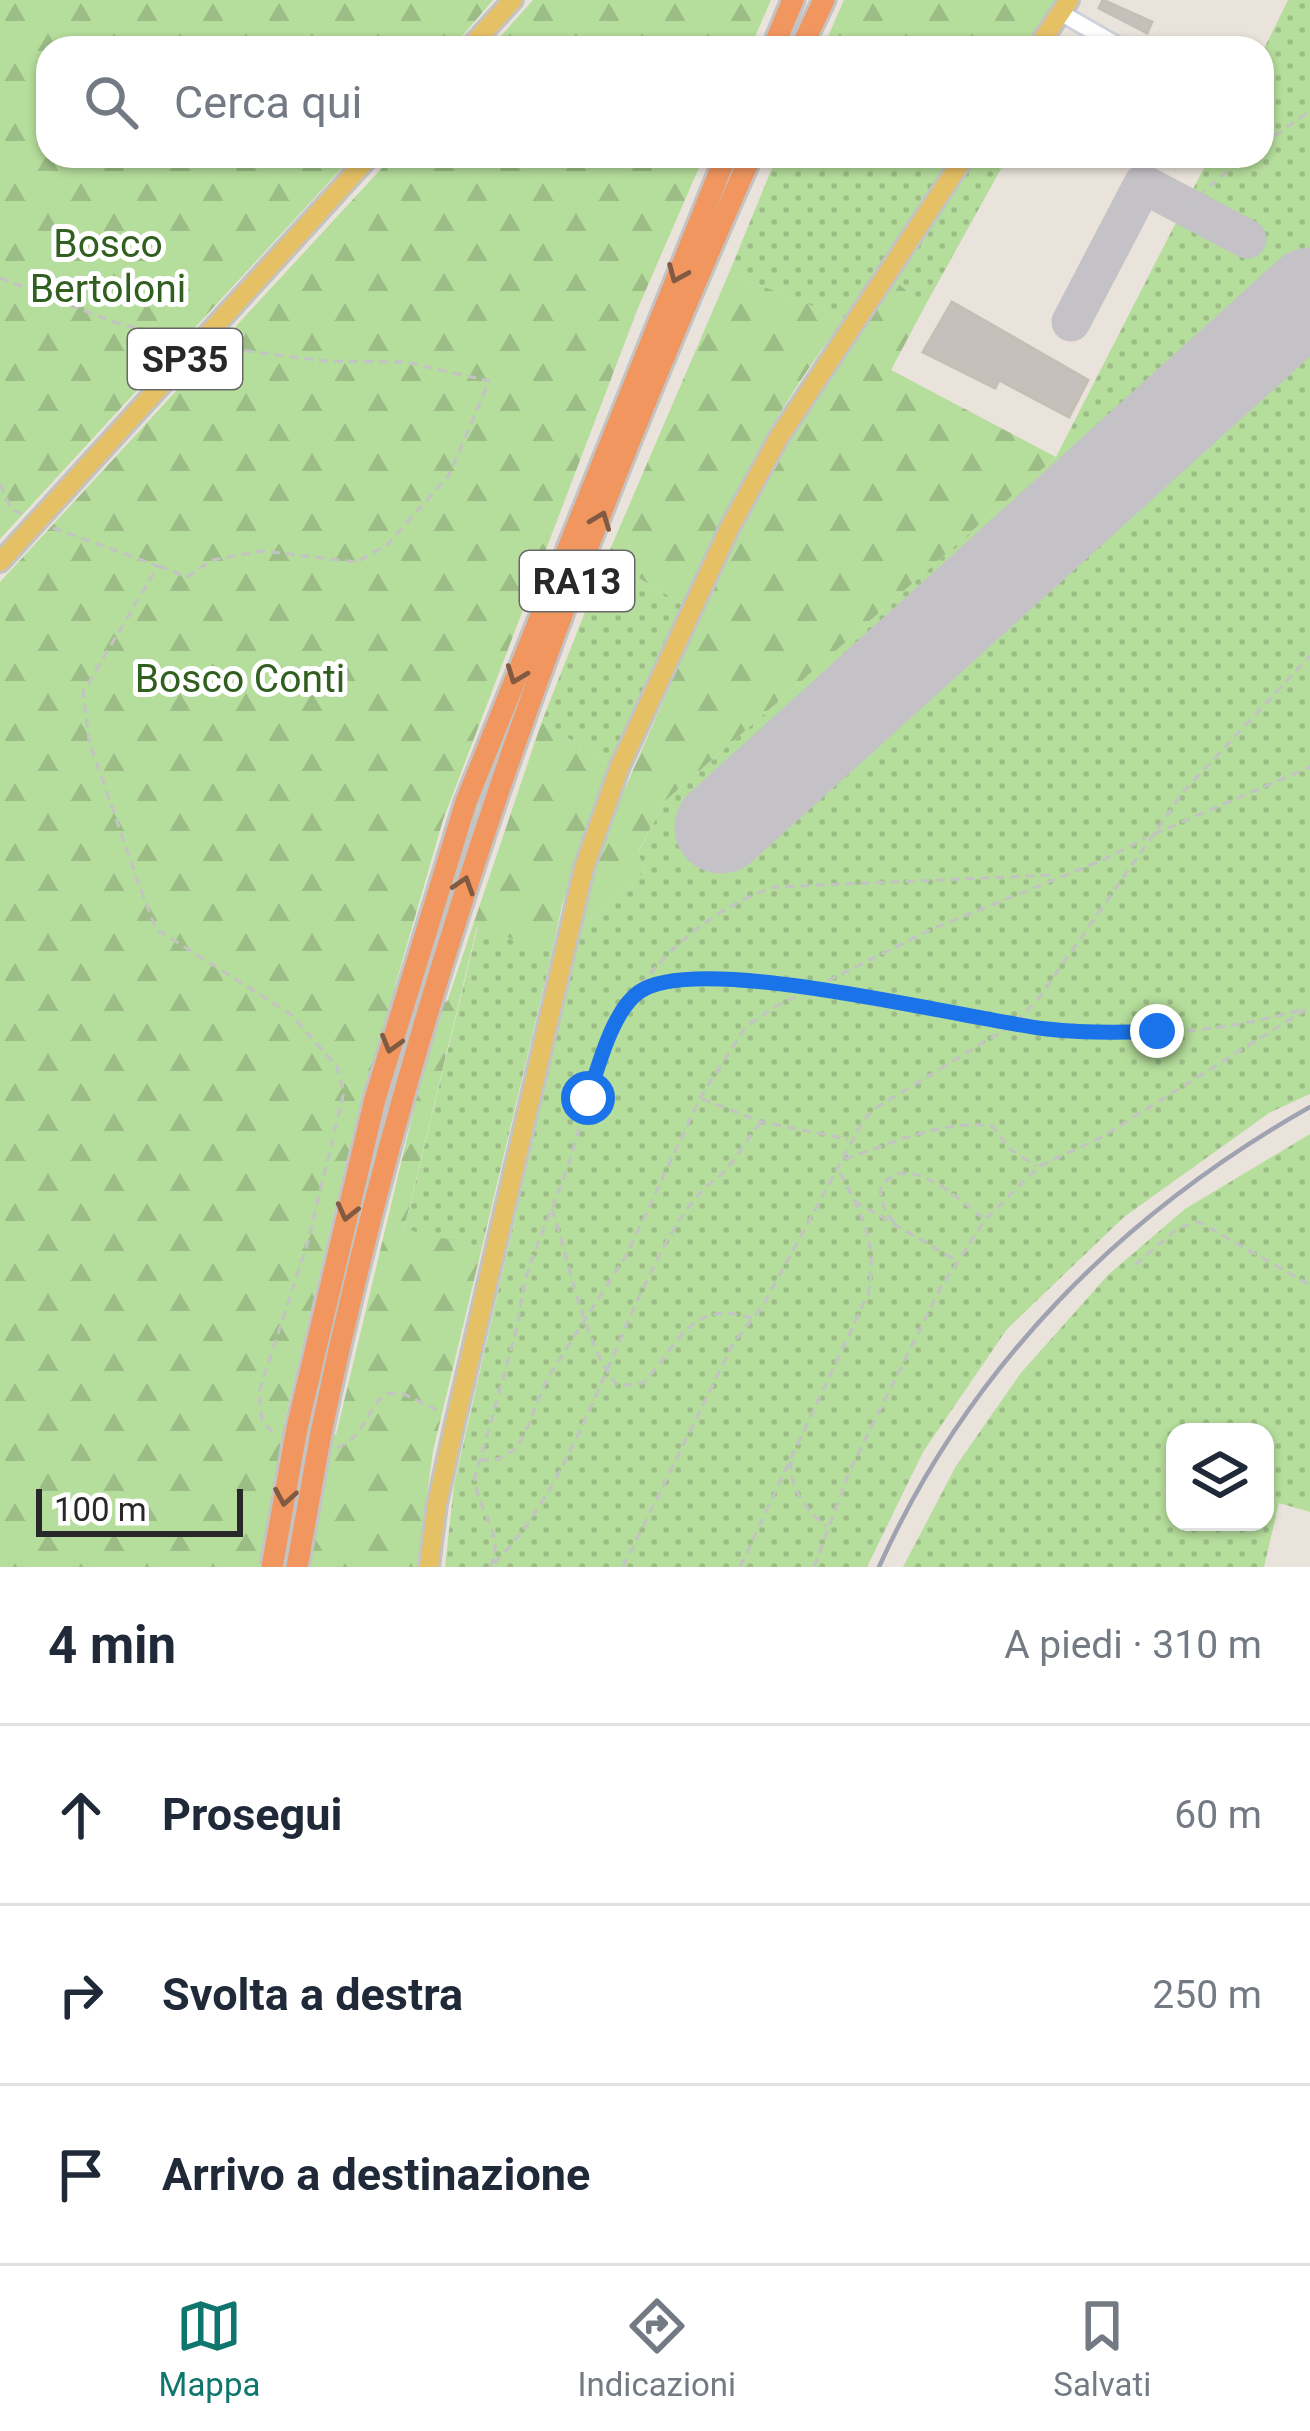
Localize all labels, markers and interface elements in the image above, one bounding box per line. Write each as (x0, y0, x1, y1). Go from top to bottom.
search box (36, 36, 1274, 168)
icon: search (78, 69, 144, 135)
text: Cerca qui (174, 76, 363, 129)
park label: Bosco Bertoloni (30, 221, 186, 312)
one-way arrow (667, 263, 691, 284)
road number: SP35 (128, 329, 242, 389)
one-way arrow (587, 511, 611, 532)
road number: RA13 (520, 551, 634, 611)
park label: Bosco Conti (135, 656, 345, 702)
one-way arrow (506, 664, 531, 685)
one-way arrow (450, 875, 475, 896)
route end (1130, 1004, 1184, 1058)
one-way arrow (380, 1033, 405, 1054)
route start (561, 1071, 615, 1125)
one-way arrow (336, 1202, 361, 1222)
map controls (1166, 1423, 1274, 1531)
button: layers (1166, 1423, 1274, 1531)
scale bar (36, 1483, 243, 1536)
one-way arrow (273, 1487, 298, 1507)
text: 100 m (54, 1490, 147, 1529)
text: 4 min (48, 1616, 176, 1675)
text: A piedi · 310 m (1004, 1622, 1262, 1668)
icon: ahead (48, 1782, 114, 1848)
text: Prosegui (162, 1788, 342, 1841)
text: 60 m (1174, 1792, 1262, 1838)
icon: right (48, 1962, 114, 2028)
text: Svolta a destra (162, 1968, 463, 2021)
text: 250 m (1152, 1972, 1262, 2018)
icon: arrive (48, 2142, 114, 2208)
text: Arrivo a destinazione (162, 2148, 590, 2201)
tab: Mappa (159, 2293, 260, 2404)
tab: Indicazioni (578, 2293, 736, 2404)
tab: Salvati (1053, 2293, 1151, 2404)

